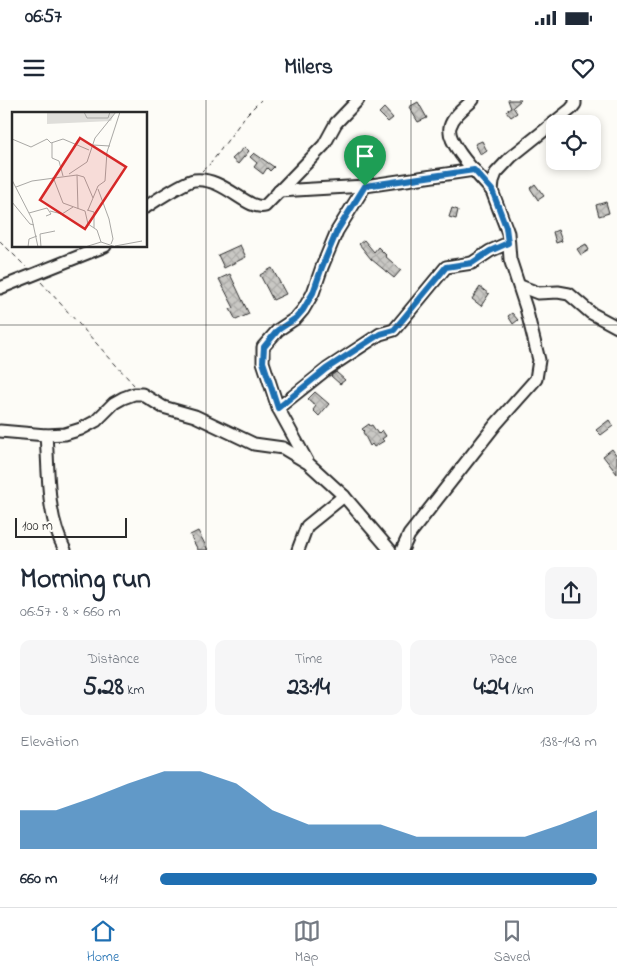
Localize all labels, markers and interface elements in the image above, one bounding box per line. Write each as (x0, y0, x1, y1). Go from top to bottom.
text: 06:57 (25, 4, 62, 31)
text: Milers (284, 52, 333, 84)
icon: menu (20, 54, 48, 82)
icon: heart (569, 54, 597, 82)
inset map (12, 112, 148, 248)
map controls (546, 115, 601, 170)
button: locate (546, 115, 601, 170)
pin (344, 135, 386, 186)
icon: arrive (351, 142, 379, 170)
scale bar (15, 514, 128, 538)
text: 100 m (22, 516, 53, 537)
text: Morning run (20, 560, 151, 601)
button: share (545, 567, 597, 619)
text: 06:57 · 8 × 660 m (20, 600, 121, 624)
text: Distance (88, 649, 139, 670)
text: Time (295, 649, 322, 670)
text: Pace (490, 649, 517, 670)
text: 5.28 (83, 670, 124, 706)
text: 23:14 (287, 670, 330, 706)
text: 4:24 (474, 670, 509, 706)
text: km (124, 680, 144, 701)
text: /km (509, 680, 534, 701)
text: Elevation (20, 730, 79, 754)
text: 138–143 m (540, 730, 597, 754)
text: 660 m (20, 867, 57, 891)
text: 4:11 (100, 867, 118, 891)
tab: Home (87, 917, 119, 968)
tab: Map (293, 917, 321, 968)
tab: Saved (494, 917, 530, 968)

